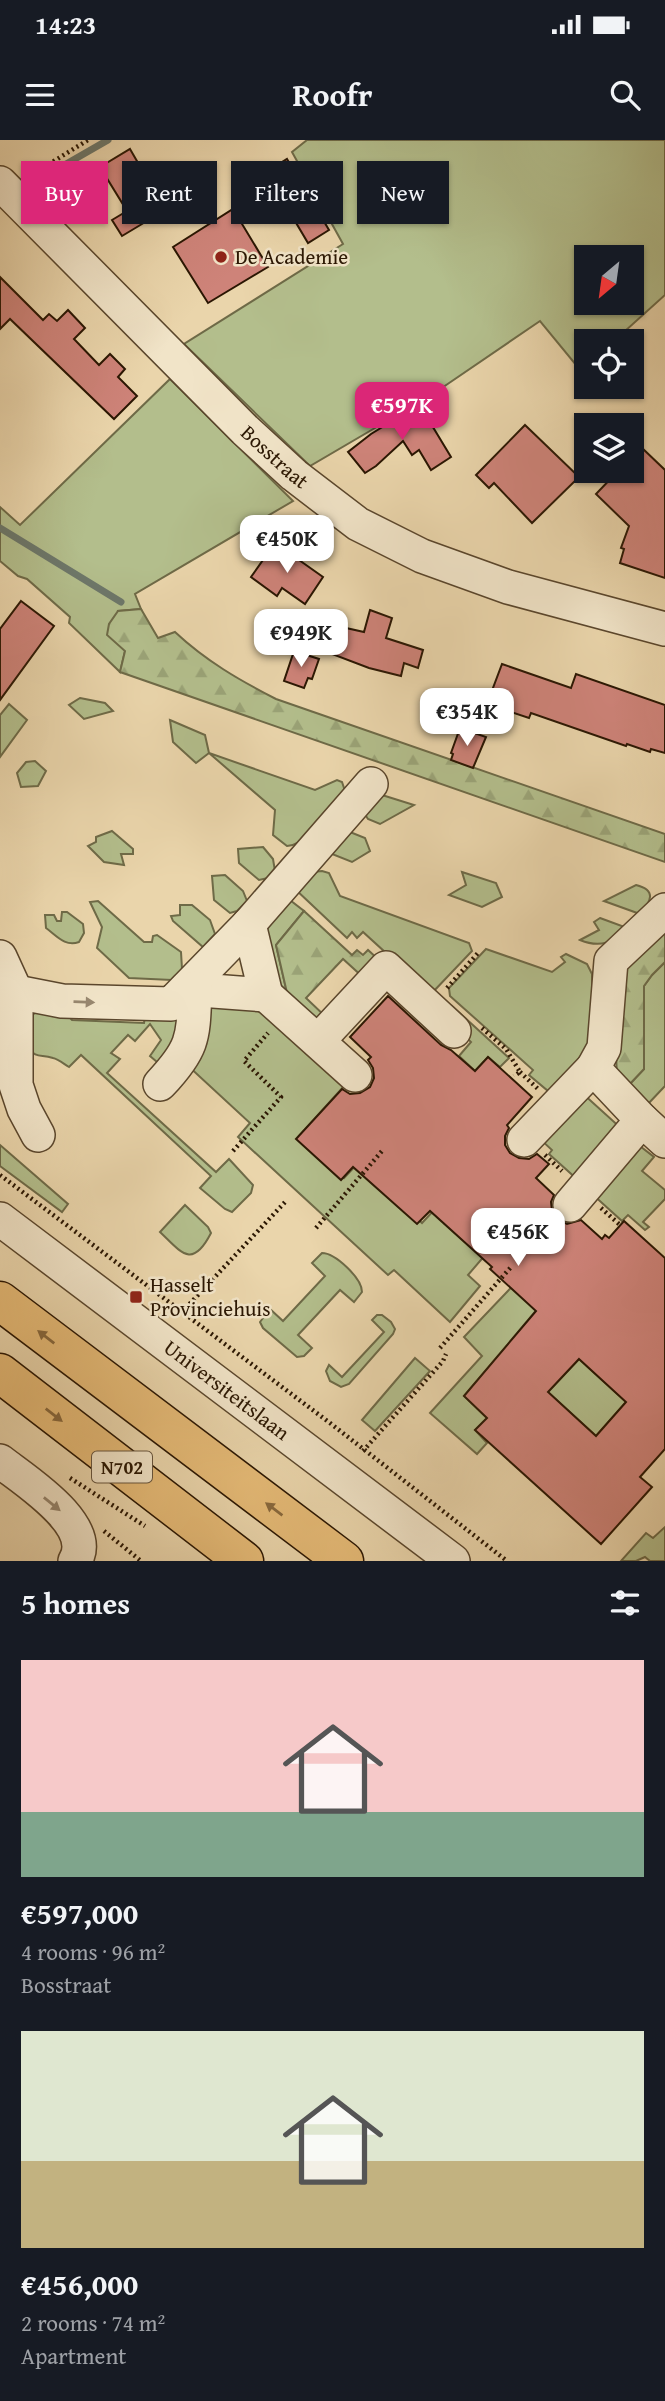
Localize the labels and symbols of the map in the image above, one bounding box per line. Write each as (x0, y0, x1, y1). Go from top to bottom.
place label: De Academie (235, 241, 348, 272)
north arrow (574, 245, 644, 315)
marker: De Academie (213, 249, 229, 265)
pin: €597K (353, 383, 451, 442)
street label: Bosstraat (234, 417, 316, 496)
pin: €450K (238, 516, 336, 575)
pin: €949K (252, 610, 350, 669)
pin: €354K (418, 688, 516, 748)
one-way arrow (73, 997, 95, 1008)
pin: €456K (469, 1208, 567, 1268)
place label: Hasselt Provinciehuis (150, 1269, 271, 1324)
marker: Hasselt Provinciehuis (128, 1289, 144, 1305)
one-way arrow (37, 1329, 55, 1344)
street label: Universiteitslaan (157, 1332, 297, 1448)
one-way arrow (45, 1408, 63, 1422)
road number: N702 (92, 1452, 152, 1483)
one-way arrow (44, 1496, 61, 1511)
one-way arrow (265, 1502, 283, 1516)

